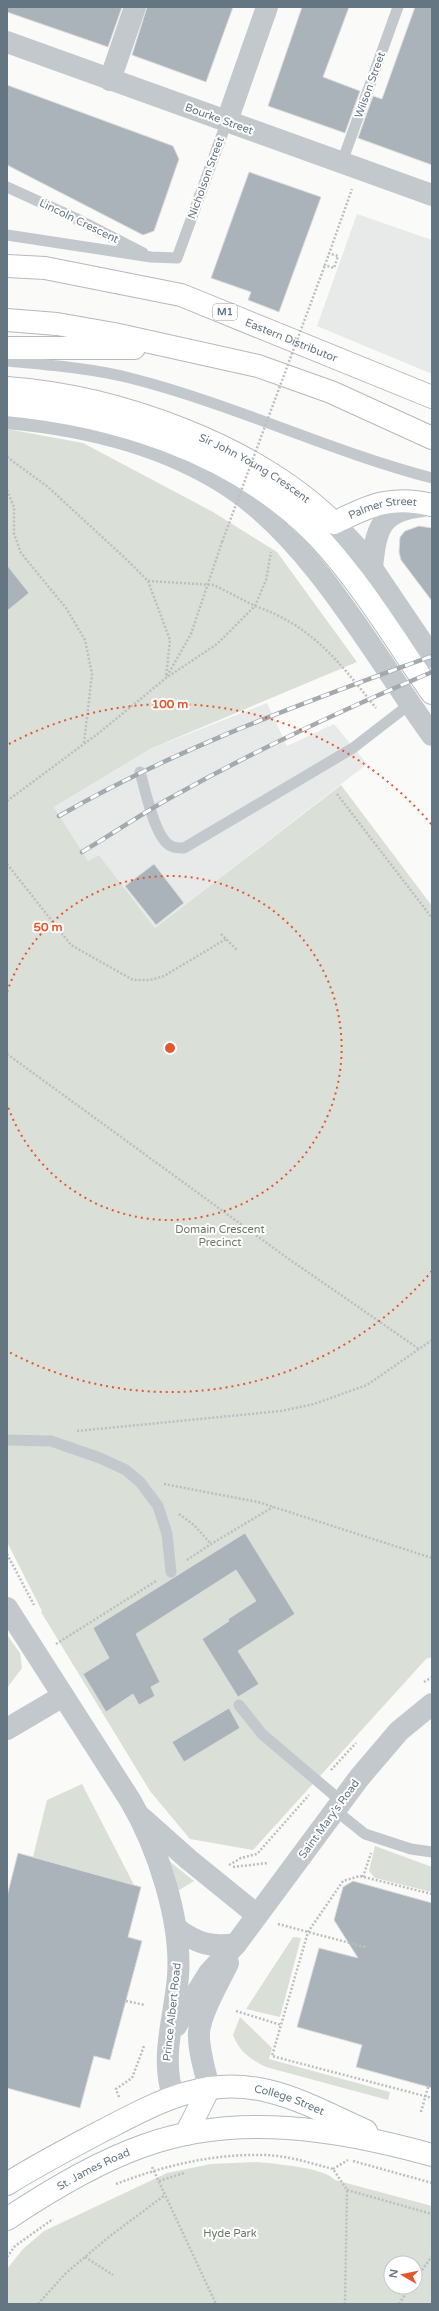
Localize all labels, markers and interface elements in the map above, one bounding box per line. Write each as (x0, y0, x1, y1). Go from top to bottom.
street label: Wilson Street (352, 50, 388, 120)
street label: Bourke Street (183, 101, 255, 137)
street label: Nicholson Street (185, 135, 227, 221)
street label: Lincoln Crescent (37, 196, 121, 246)
road number: M1 (213, 304, 237, 320)
street label: Eastern Distributor (243, 315, 340, 365)
street label: Sir John Young Crescent (197, 431, 313, 506)
street label: Palmer Street (346, 495, 418, 522)
text: 100 m (152, 697, 188, 711)
text: 50 m (33, 920, 63, 934)
centre of rings (163, 1041, 177, 1055)
park label: Domain Crescent Precinct (175, 1223, 265, 1249)
street label: Saint Mary's Road (296, 1777, 362, 1861)
street label: Prince Albert Road (160, 1962, 184, 2062)
street label: College Street (253, 2082, 327, 2117)
street label: St. James Road (54, 2145, 132, 2193)
park label: Hyde Park (203, 2227, 257, 2240)
north arrow (383, 2255, 423, 2295)
text: N (387, 2268, 401, 2279)

